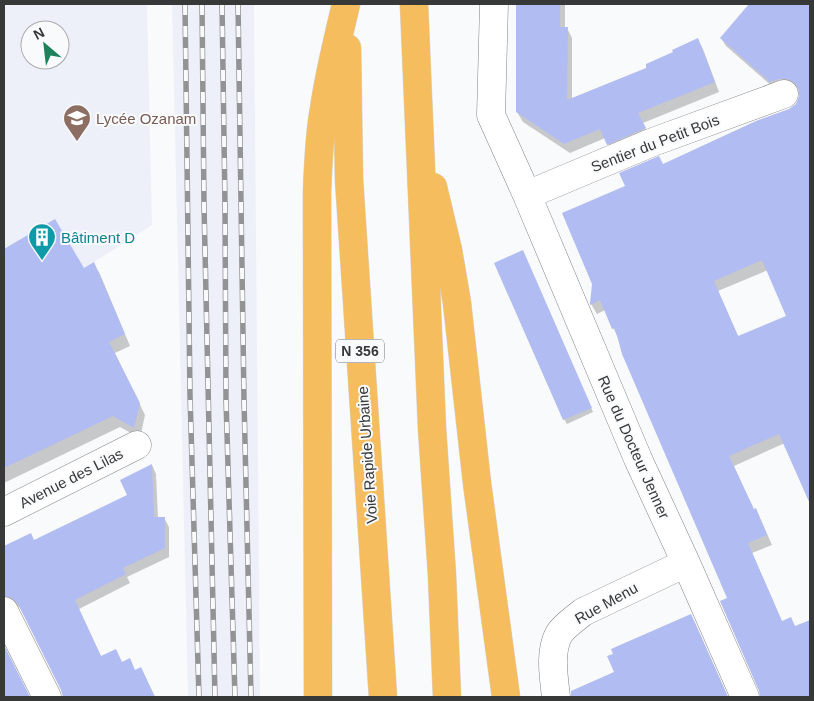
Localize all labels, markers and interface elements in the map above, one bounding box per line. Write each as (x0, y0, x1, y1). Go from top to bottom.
north arrow (20, 20, 70, 70)
text: N (31, 24, 47, 43)
school or university icon: Lycée Ozanam (62, 103, 92, 142)
place label: Lycée Ozanam (96, 110, 196, 127)
street label: Sentier du Petit Bois (589, 111, 721, 175)
building icon: Bâtiment D (27, 222, 57, 261)
place label: Bâtiment D (61, 229, 135, 246)
road number: N 356 (336, 340, 384, 362)
street label: Rue du Docteur Jenner (595, 373, 673, 521)
street label: Voie Rapide Urbaine (354, 386, 380, 524)
street label: Avenue des Lilas (16, 445, 126, 511)
street label: Rue Menu (572, 579, 640, 627)

